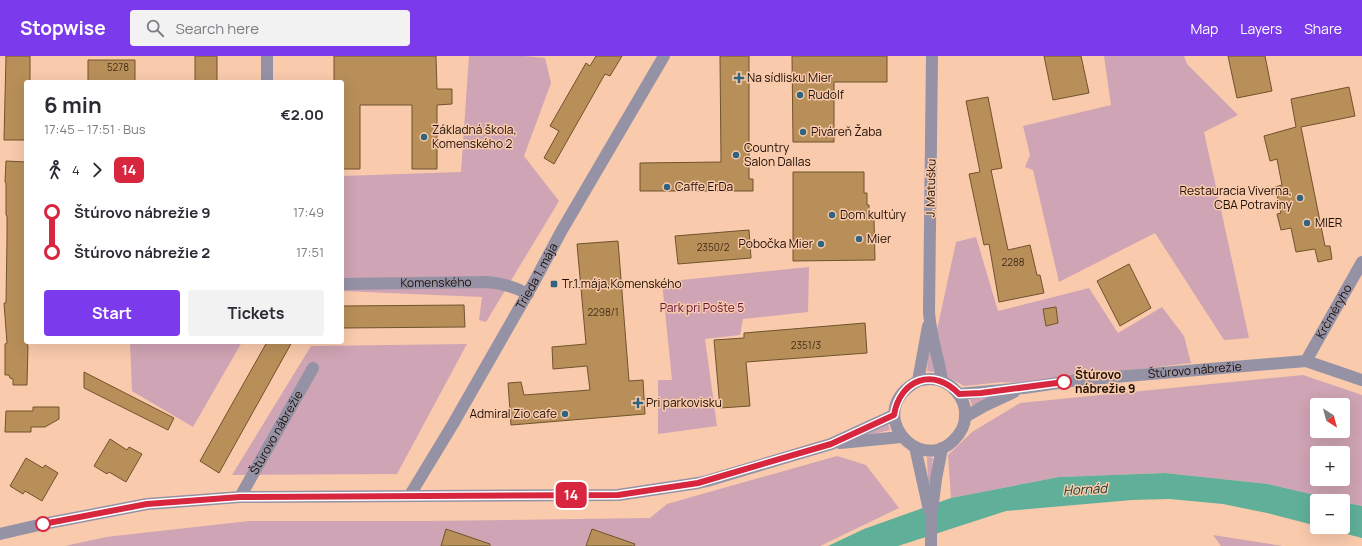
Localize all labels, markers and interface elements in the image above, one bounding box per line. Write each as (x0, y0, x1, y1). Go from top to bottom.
search box (130, 10, 410, 46)
text: Stopwise (20, 15, 106, 41)
icon: search (144, 17, 166, 39)
text: Search here (176, 18, 259, 39)
text: Map (1190, 19, 1218, 38)
text: Layers (1240, 19, 1282, 38)
text: Share (1304, 19, 1342, 38)
house number: 5278 (107, 60, 129, 74)
place label: Na sídlisku Mier (747, 69, 833, 86)
marker: Na sídlisku Mier (734, 73, 744, 83)
place label: Rudolf (808, 86, 845, 103)
text: 6 min (44, 90, 102, 120)
marker: Rudolf (795, 90, 805, 100)
text: €2.00 (281, 104, 324, 125)
text: 17:45 – 17:51 · Bus (44, 120, 146, 138)
place label: Základná škola, Komenského 2 (432, 121, 517, 152)
place label: Piváreň Žaba (811, 123, 882, 140)
marker: Piváreň Žaba (798, 127, 808, 137)
marker: Základná škola, Komenského 2 (419, 132, 429, 142)
place label: Country Salon Dallas (744, 139, 811, 170)
marker: Country Salon Dallas (731, 150, 741, 160)
icon: walk (44, 159, 66, 181)
icon: forward (86, 159, 108, 181)
street label: J. Matušku (921, 159, 940, 217)
text: 14 (122, 160, 136, 179)
text: 4 (72, 161, 80, 179)
place label: Caffe ErDa (675, 178, 733, 195)
marker: Caffe ErDa (662, 182, 672, 192)
place label: Restauracia Viverna, CBA Potraviny (1179, 182, 1293, 213)
marker: Restauracia Viverna, CBA Potraviny (1295, 193, 1305, 203)
text: Štúrovo nábrežie 9 (74, 202, 211, 223)
text: 17:49 (293, 203, 324, 221)
place label: Dom kultúry (840, 206, 907, 223)
marker: Dom kultúry (827, 210, 837, 220)
place label: MIER (1315, 214, 1343, 231)
marker: MIER (1302, 218, 1312, 228)
place label: Mier (867, 230, 892, 247)
marker: Mier (854, 234, 864, 244)
place label: Pobočka Mier (739, 235, 814, 252)
marker: Pobočka Mier (816, 239, 826, 249)
street label: Trieda 1. mája (511, 240, 561, 312)
house number: 2350/2 (697, 240, 730, 254)
text: Štúrovo nábrežie 2 (74, 242, 210, 263)
text: 17:51 (296, 243, 324, 261)
house number: 2288 (1001, 255, 1025, 269)
street label: Komenského (400, 273, 472, 291)
place label: Tr.1.mája,Komenského (562, 275, 682, 292)
marker: Tr.1.mája,Komenského (549, 279, 559, 289)
street label: Krčméryho (1311, 281, 1356, 341)
button: Start (44, 290, 180, 336)
button: Tickets (188, 290, 324, 336)
park label: Park pri Pošte 5 (660, 299, 744, 316)
house number: 2298/1 (587, 305, 619, 319)
house number: 2351/3 (791, 338, 821, 352)
street label: Štúrovo nábrežie (1147, 357, 1242, 382)
place label: Štúrovo nábrežie 9 (1075, 366, 1136, 397)
marker: Štúrovo nábrežie 9 (1056, 374, 1072, 390)
street label: Štúrovo nábrežie (245, 387, 307, 478)
place label: Pri parkovisku (646, 394, 722, 411)
marker: Pri parkovisku (633, 398, 643, 408)
north arrow (1310, 398, 1350, 438)
map controls (1310, 398, 1350, 534)
place label: Admiral Zio cafe (469, 405, 557, 422)
marker: Admiral Zio cafe (560, 409, 570, 419)
button: + (1310, 446, 1350, 486)
water label: Hornád (1063, 479, 1110, 499)
line badge: 14 (553, 482, 589, 508)
text: 14 (564, 485, 578, 504)
button: − (1310, 494, 1350, 534)
unlabelled marker (35, 516, 51, 532)

